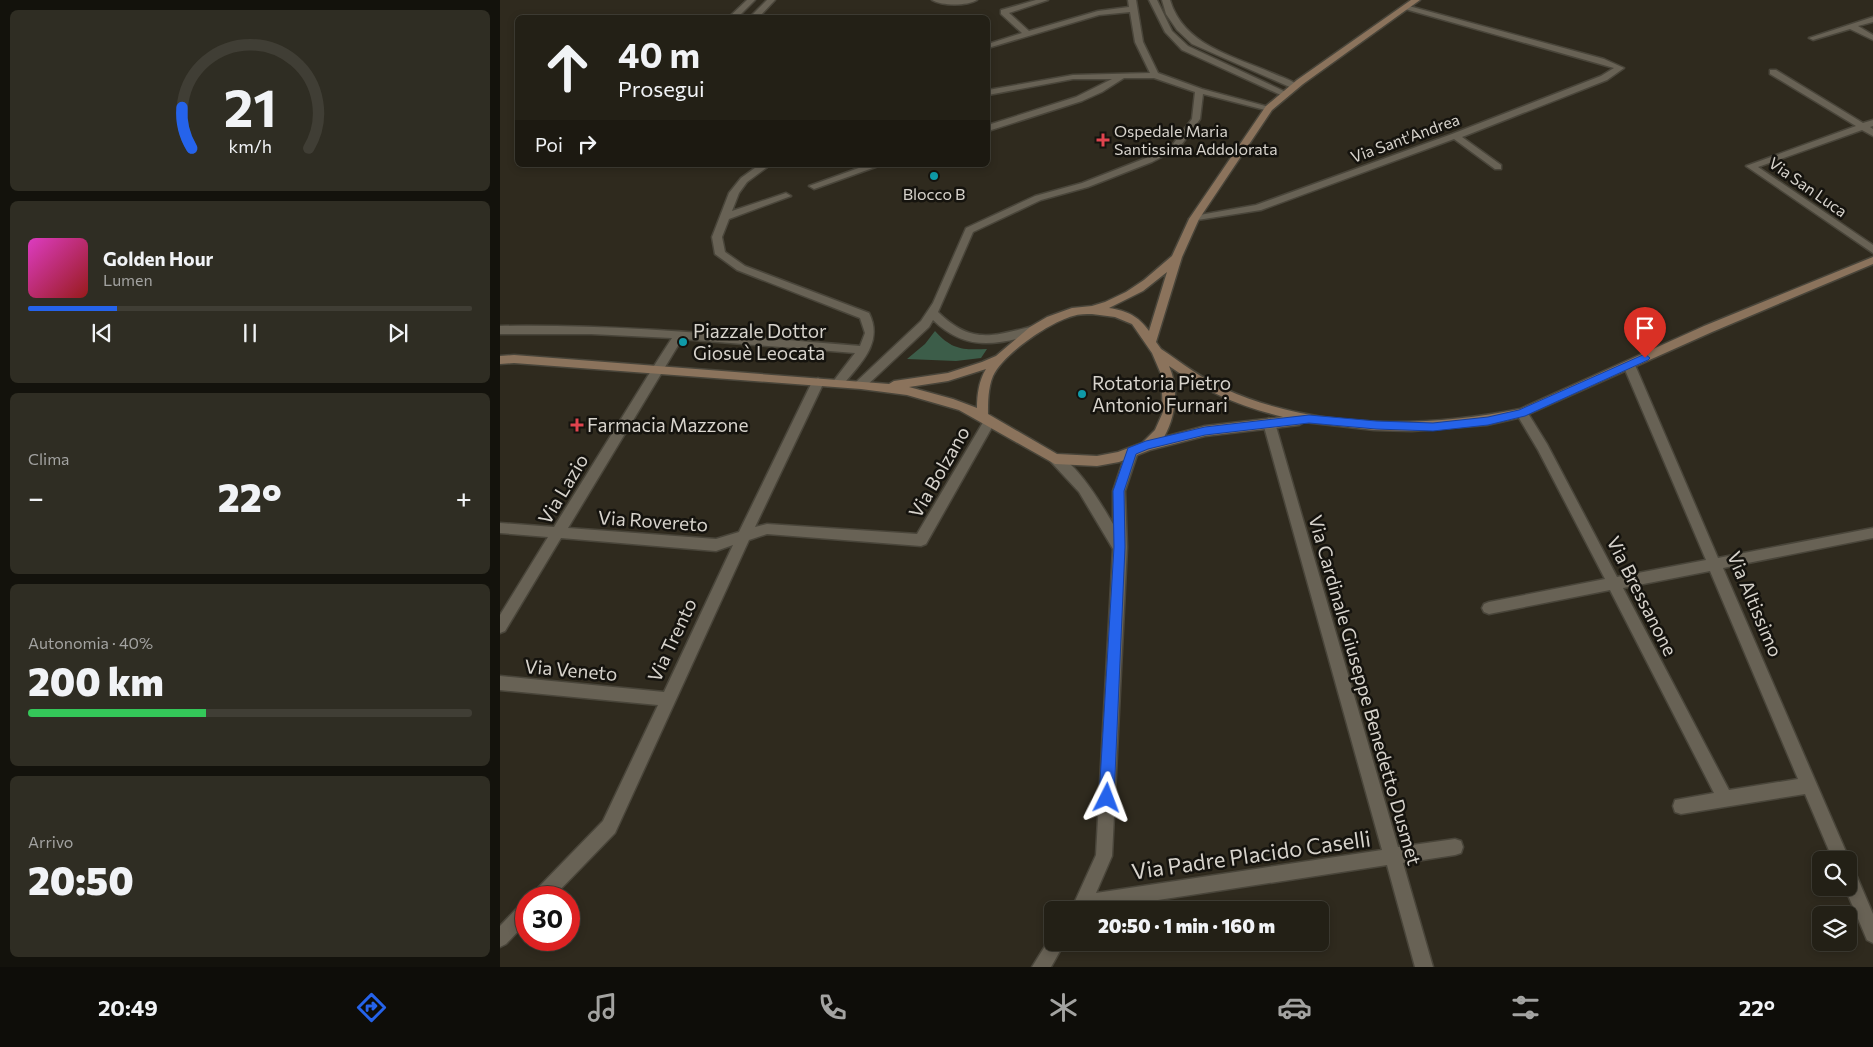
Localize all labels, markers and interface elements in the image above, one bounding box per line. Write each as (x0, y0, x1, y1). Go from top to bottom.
text: 40 m (618, 32, 700, 75)
icon: ahead (535, 35, 600, 100)
text: 21 (223, 74, 277, 138)
text: Prosegui (618, 75, 705, 102)
street label: Via Sant'Andrea (1348, 109, 1462, 166)
place label: Ospedale Maria Santissima Addolorata (1114, 121, 1278, 158)
icon: right (573, 130, 601, 158)
text: Poi (535, 133, 563, 156)
marker: Ospedale Maria Santissima Addolorata (1096, 133, 1110, 147)
text: km/h (228, 135, 272, 157)
street label: Via San Luca (1766, 153, 1851, 220)
marker: Blocco B (928, 170, 940, 182)
place label: Blocco B (903, 184, 965, 203)
text: Golden Hour (103, 247, 213, 270)
text: Lumen (103, 270, 153, 289)
pin (1624, 307, 1666, 358)
icon: arrive (1631, 314, 1659, 342)
icon: previous (88, 319, 116, 347)
icon: pause (236, 319, 264, 347)
icon: next (384, 319, 412, 347)
place label: Piazzale Dottor Giosuè Leocata (693, 319, 827, 364)
marker: Piazzale Dottor Giosuè Leocata (677, 336, 689, 348)
place label: Rotatoria Pietro Antonio Furnari (1092, 371, 1231, 416)
marker: Rotatoria Pietro Antonio Furnari (1076, 388, 1088, 400)
place label: Farmacia Mazzone (587, 413, 748, 436)
marker: Farmacia Mazzone (571, 419, 583, 431)
street label: Via Bolzano (903, 422, 974, 521)
text: Clima (28, 449, 69, 468)
street label: Via Lazio (533, 449, 593, 528)
text: 22° (218, 473, 282, 520)
text: − (28, 480, 44, 514)
text: + (456, 480, 472, 514)
street label: Via Rovereto (597, 505, 709, 536)
street label: Via Cardinale Giuseppe Benedetto Dusmet (1304, 512, 1427, 868)
street label: Via Bressanone (1602, 532, 1683, 660)
street label: Via Altissimo (1723, 548, 1788, 660)
street label: Via Trento (642, 594, 701, 685)
text: Autonomia · 40% (28, 633, 153, 652)
street label: Via Veneto (524, 654, 618, 685)
text: 200 km (28, 657, 164, 704)
position arrow (1080, 771, 1132, 823)
street label: Via Padre Placido Caselli (1130, 824, 1372, 885)
text: Arrivo (28, 832, 73, 851)
map controls (1812, 851, 1857, 951)
button: search (1812, 851, 1857, 896)
text: 20:50 (28, 856, 134, 903)
speed limit sign: 30 (515, 886, 580, 951)
button: layers (1812, 906, 1857, 951)
text: 20:50 · 1 min · 160 m (1098, 914, 1275, 937)
icon: directions (354, 990, 389, 1025)
icon: music (585, 990, 620, 1025)
icon: phone (815, 990, 850, 1025)
icon: climate (1046, 990, 1081, 1025)
icon: car (1277, 990, 1312, 1025)
icon: filters (1508, 990, 1543, 1025)
text: 20:49 (98, 994, 158, 1021)
text: 22° (1739, 994, 1775, 1021)

